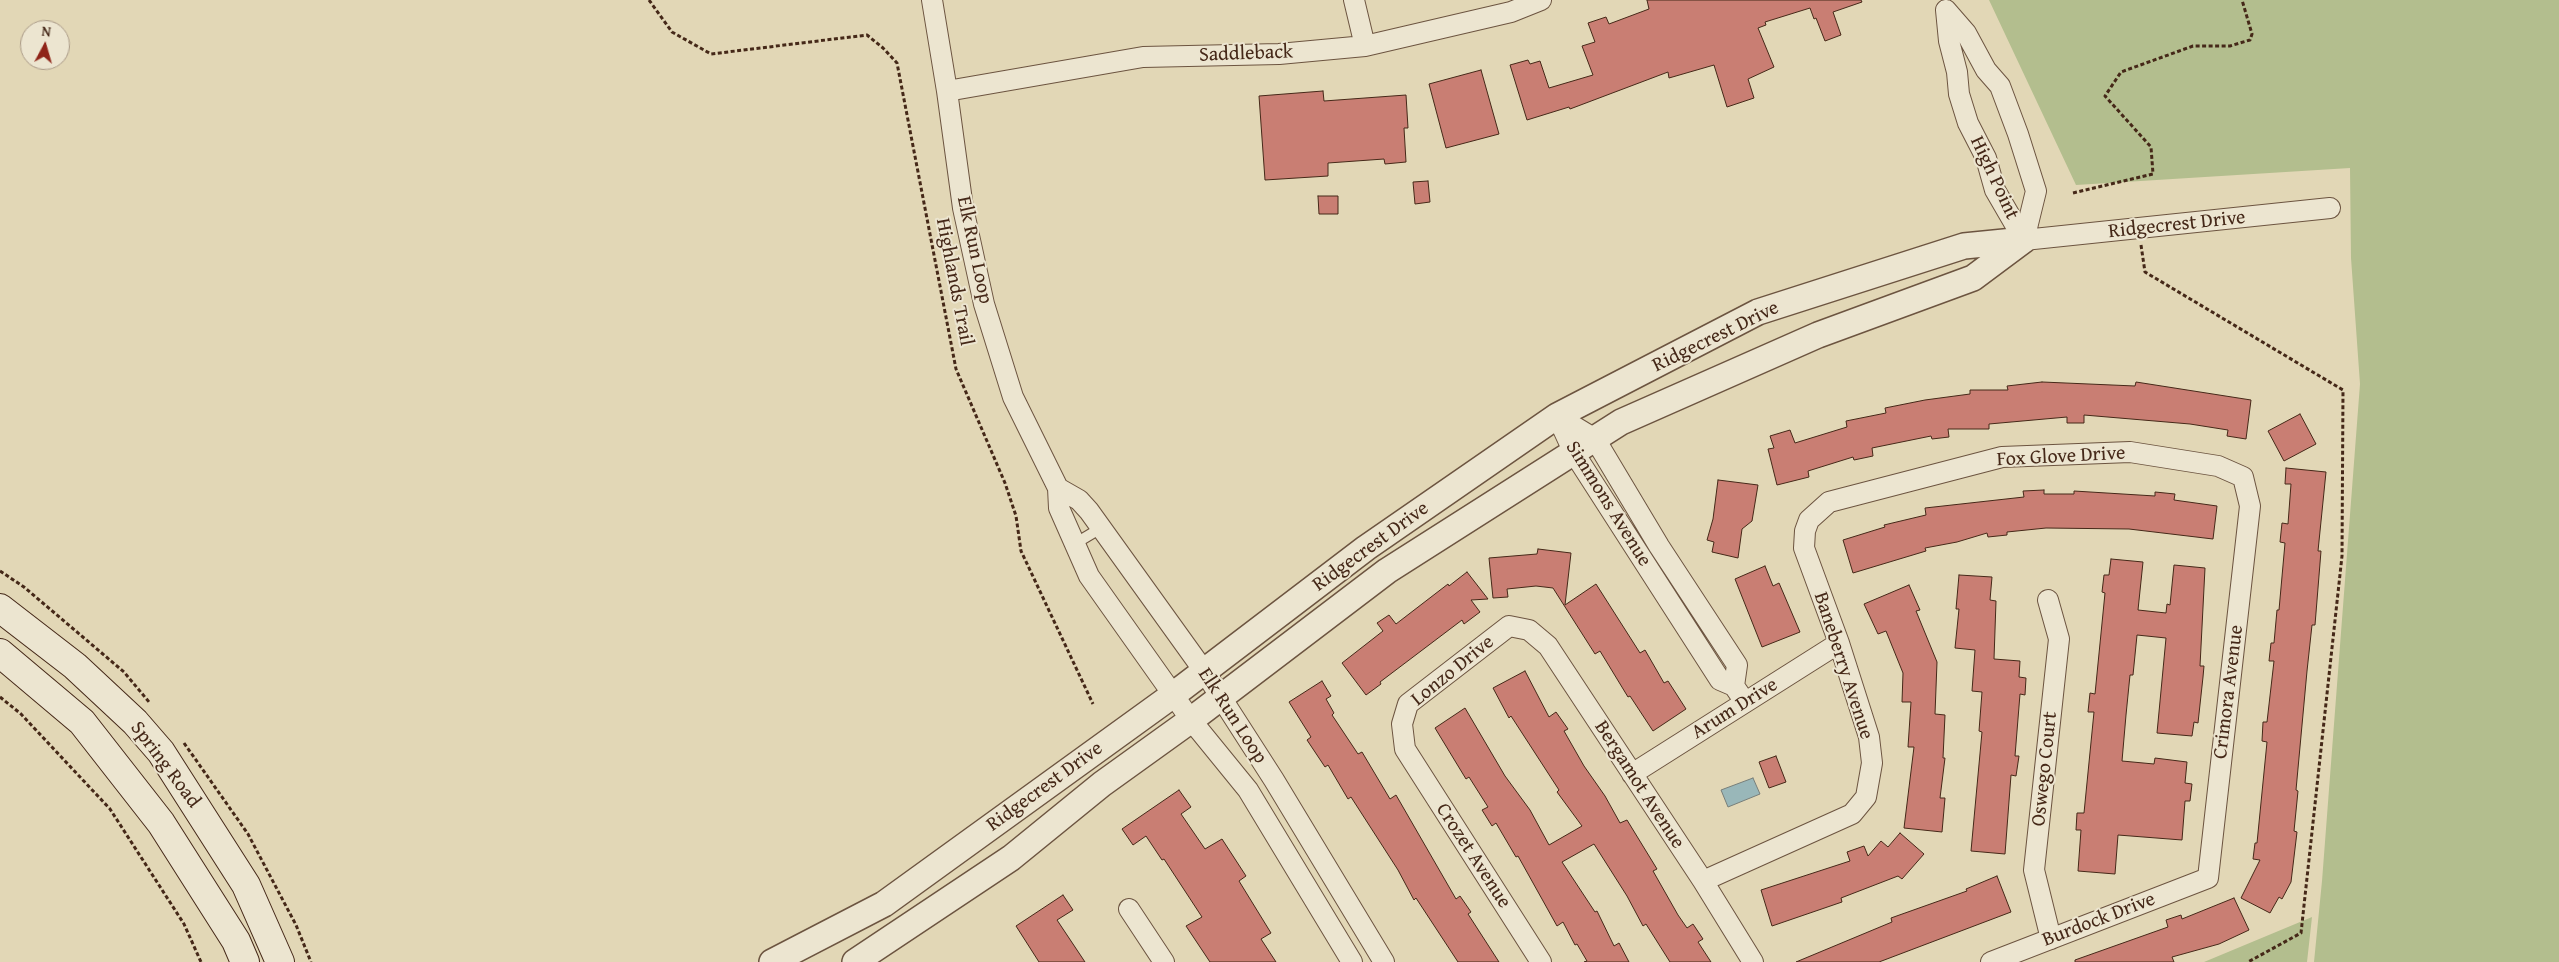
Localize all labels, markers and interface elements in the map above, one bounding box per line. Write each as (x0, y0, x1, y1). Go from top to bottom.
north arrow (20, 20, 70, 70)
text: N (41, 21, 52, 42)
street label: Saddleback (1199, 40, 1293, 68)
street label: High Point (1964, 132, 2024, 224)
street label: Elk Run Loop (951, 194, 997, 306)
street label: Ridgecrest Drive (2107, 206, 2247, 244)
street label: Highlands Trail (930, 216, 978, 348)
street label: Ridgecrest Drive (1649, 296, 1783, 378)
street label: Simmons Avenue (1560, 437, 1656, 571)
street label: Fox Glove Drive (1996, 442, 2126, 472)
street label: Ridgecrest Drive (1308, 497, 1434, 597)
street label: Baneberry Avenue (1808, 589, 1878, 743)
street label: Crimora Avenue (2209, 624, 2249, 760)
street label: Lonzo Drive (1407, 630, 1499, 712)
street label: Elk Run Loop (1192, 664, 1272, 768)
street label: Arum Drive (1688, 673, 1782, 745)
street label: Oswego Court (2027, 711, 2063, 827)
street label: Bergamot Avenue (1589, 716, 1689, 854)
street label: Spring Road (125, 717, 205, 813)
street label: Ridgecrest Drive (982, 737, 1108, 837)
street label: Crozet Avenue (1430, 799, 1516, 913)
street label: Burdock Drive (2039, 887, 2159, 953)

